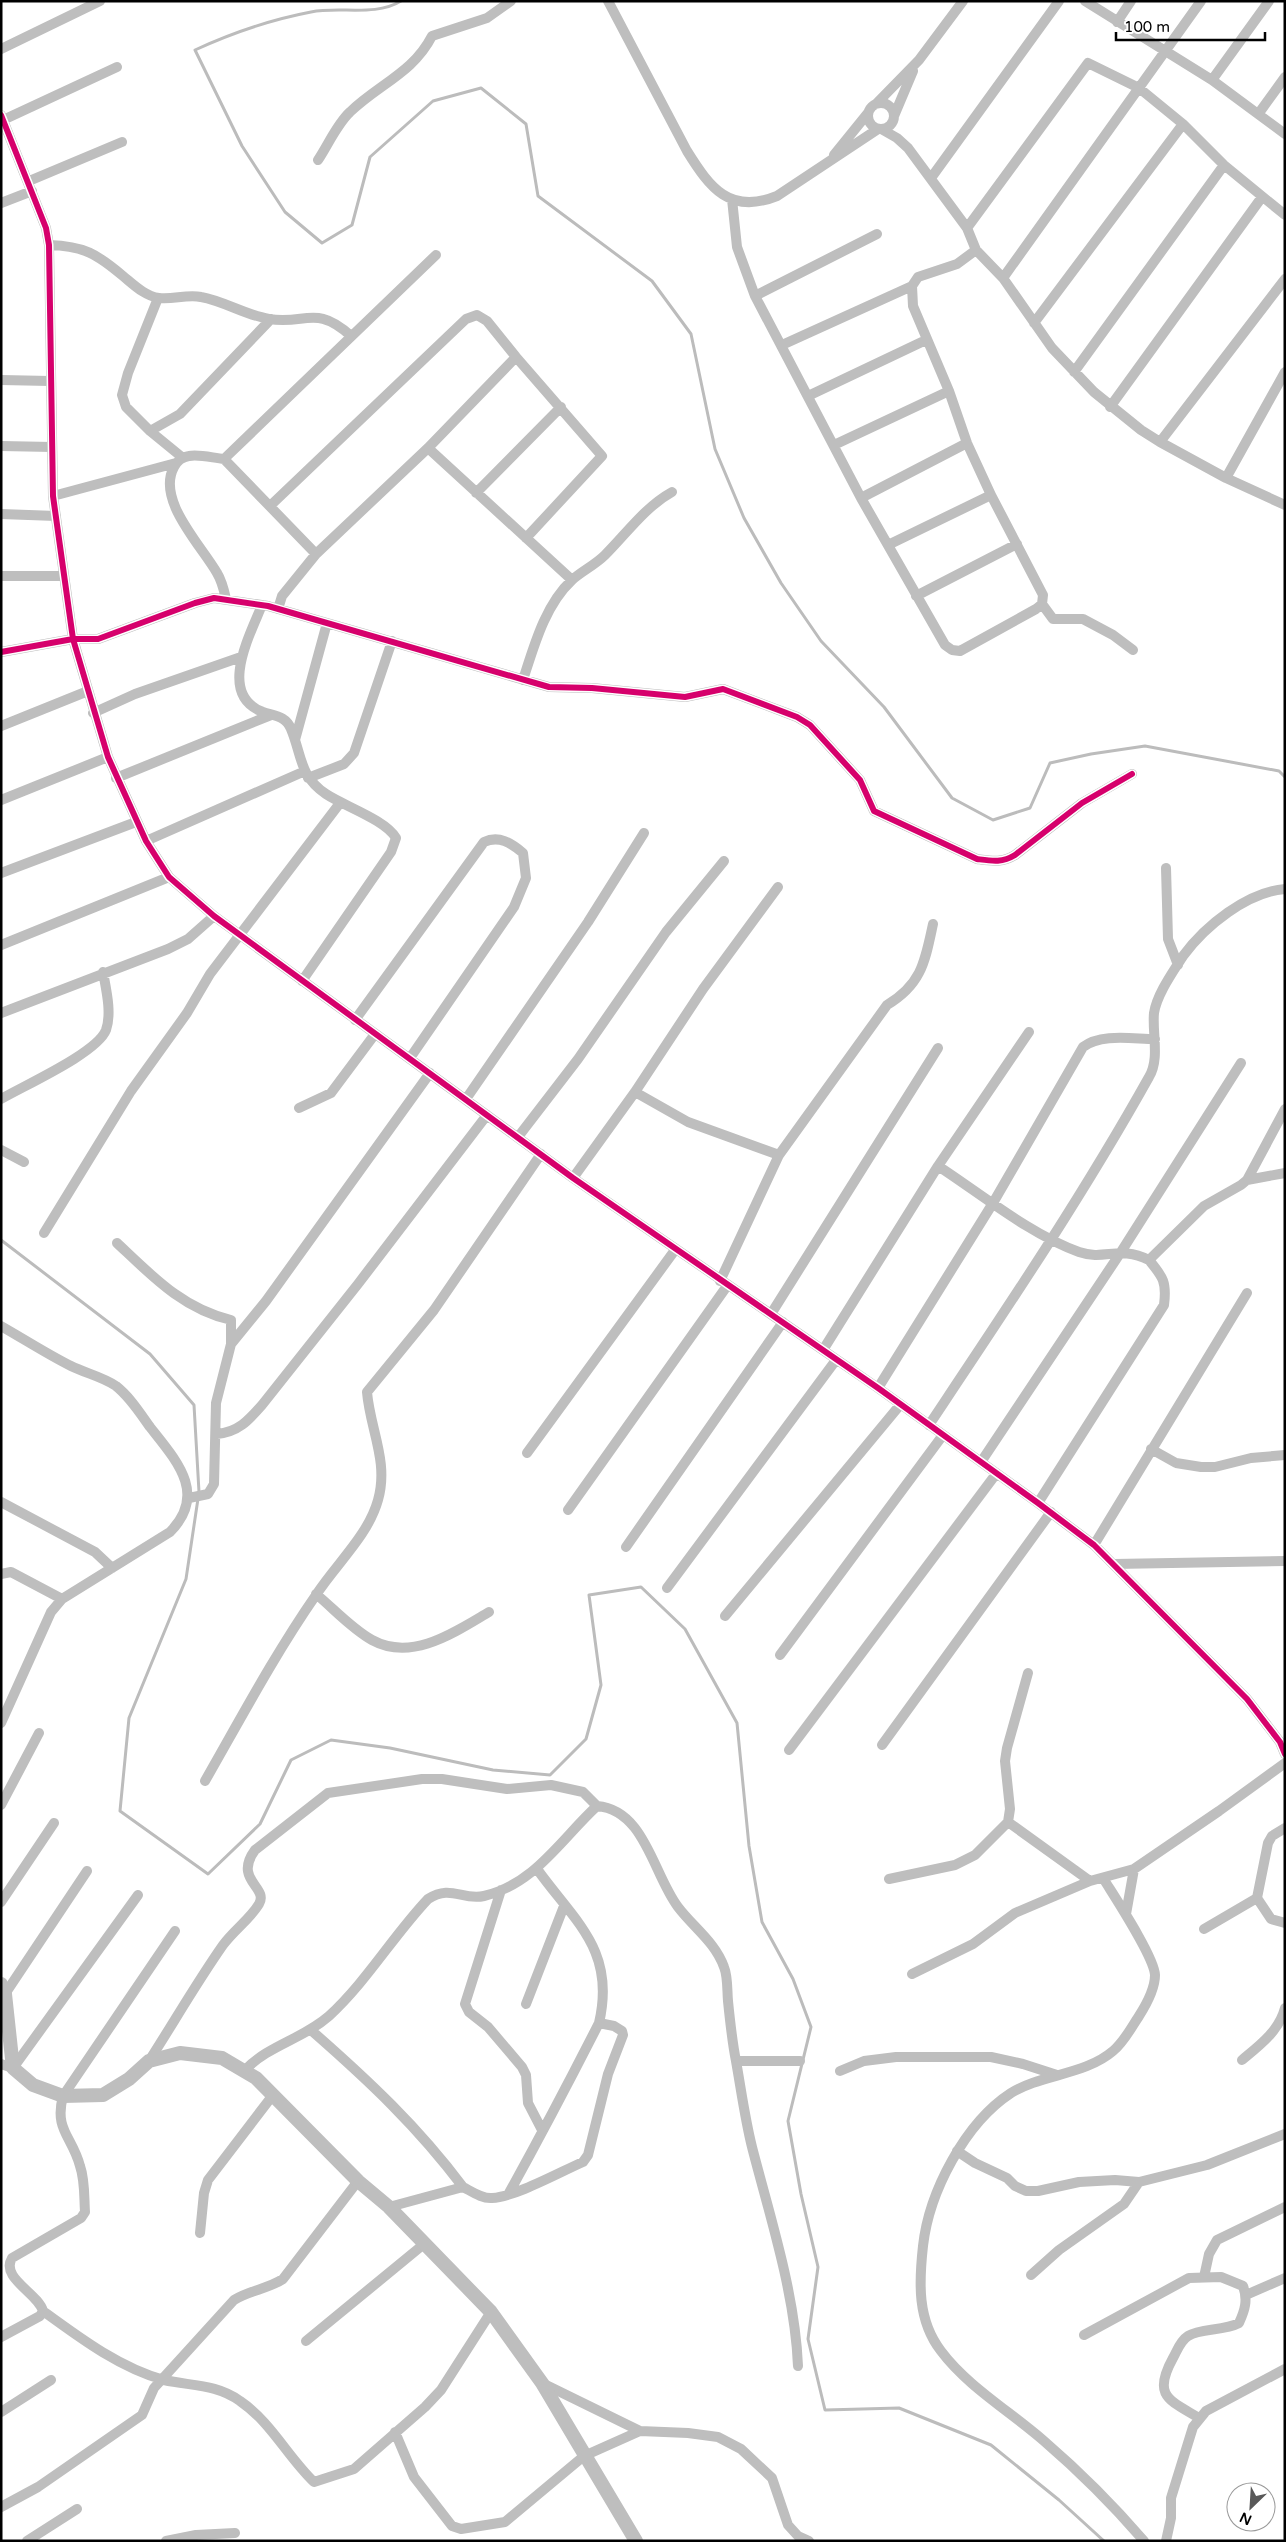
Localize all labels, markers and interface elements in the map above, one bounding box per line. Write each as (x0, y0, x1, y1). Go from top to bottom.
scale bar (1116, 10, 1265, 42)
text: 100 m (1124, 18, 1170, 36)
north arrow (1226, 2482, 1276, 2532)
text: N (1237, 2508, 1254, 2528)

